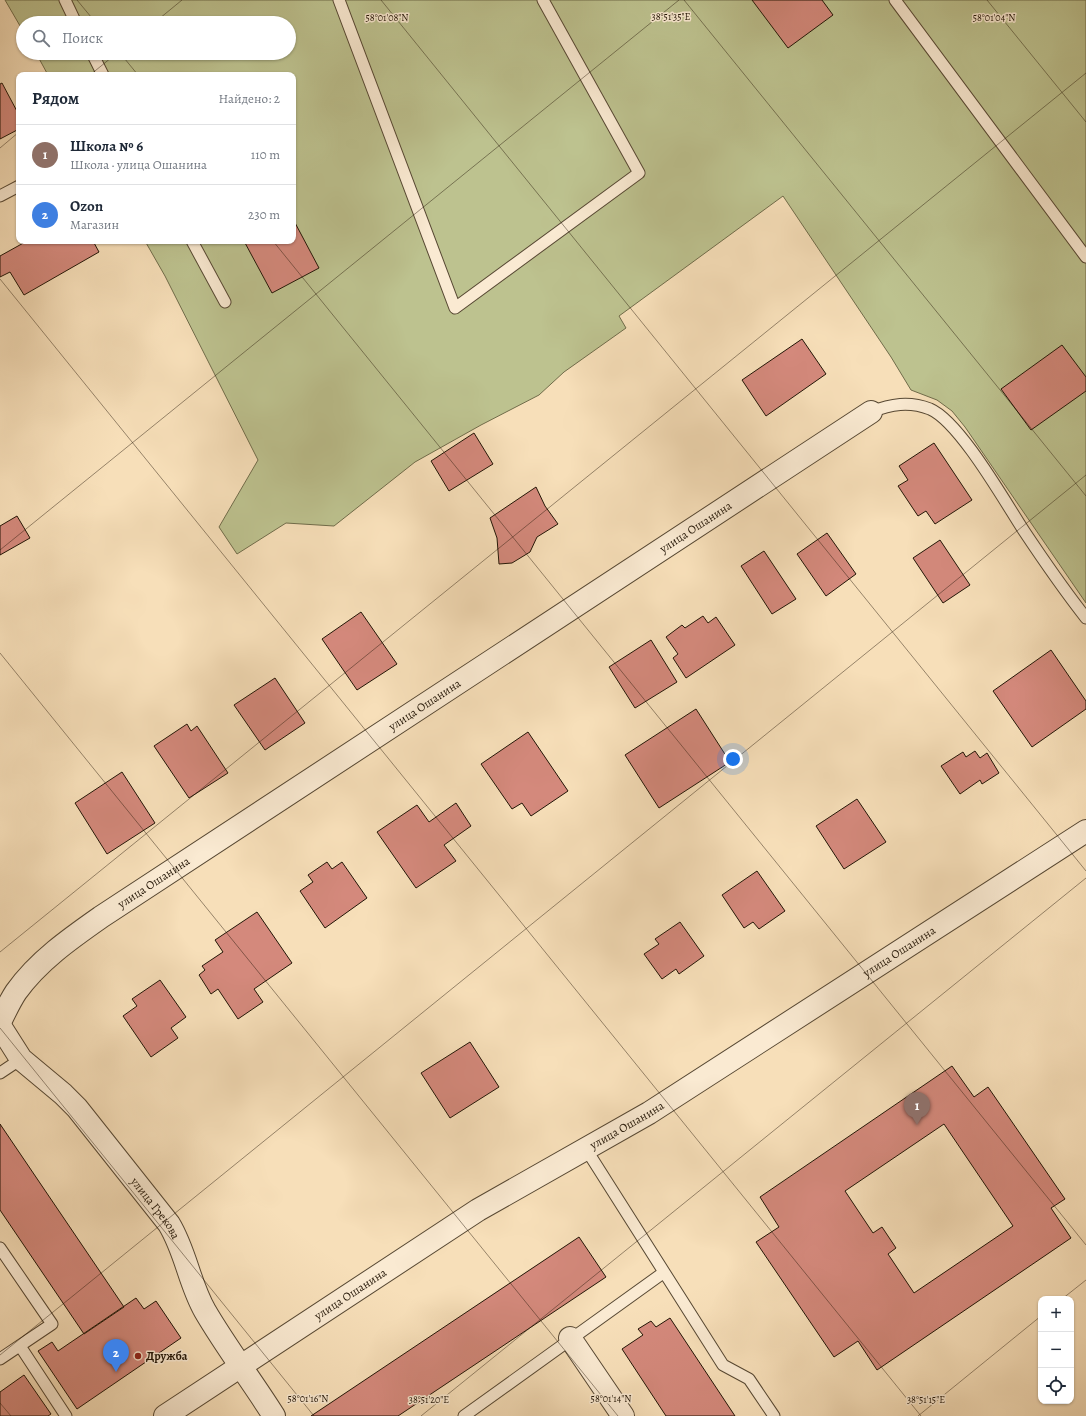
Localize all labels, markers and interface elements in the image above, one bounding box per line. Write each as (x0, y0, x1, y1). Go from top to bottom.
text: 38°51'35"E (652, 10, 691, 23)
text: 58°01'08"N (365, 11, 409, 24)
text: 58°01'04"N (973, 11, 1015, 24)
search box (16, 16, 296, 60)
icon: search (30, 27, 52, 49)
text: Поиск (62, 28, 103, 48)
text: Рядом (32, 87, 79, 110)
text: Найдено: 2 (219, 90, 280, 107)
text: Школа № 6 (70, 136, 143, 156)
text: 1 (43, 146, 47, 163)
text: 110 m (251, 146, 280, 163)
text: Школа · улица Ошанина (70, 156, 207, 173)
text: Ozon (70, 196, 103, 216)
text: 2 (42, 206, 48, 223)
text: 230 m (248, 206, 280, 223)
text: Магазин (70, 216, 119, 233)
street label: улица Ошанина (656, 497, 735, 557)
street label: улица Ошанина (385, 675, 464, 735)
your location (723, 749, 743, 769)
street label: улица Ошанина (114, 853, 193, 912)
street label: улица Ошанина (859, 922, 939, 981)
pin: 1 (904, 1092, 930, 1125)
street label: улица Ошанина (586, 1097, 667, 1153)
street label: улица Грекова (126, 1173, 184, 1242)
street label: улица Ошанина (310, 1264, 390, 1324)
map controls (1038, 1296, 1074, 1404)
button: + (1038, 1296, 1074, 1332)
button: − (1038, 1332, 1074, 1368)
pin: 2 (103, 1339, 129, 1372)
place label: Дружба (146, 1348, 188, 1364)
marker: Дружба (133, 1351, 143, 1361)
button: locate (1038, 1368, 1074, 1404)
text: 58°01'16"N (288, 1392, 328, 1405)
text: 58°01'14"N (591, 1392, 631, 1405)
text: 38°51'20"E (409, 1393, 449, 1406)
text: 38°51'15"E (907, 1393, 945, 1406)

